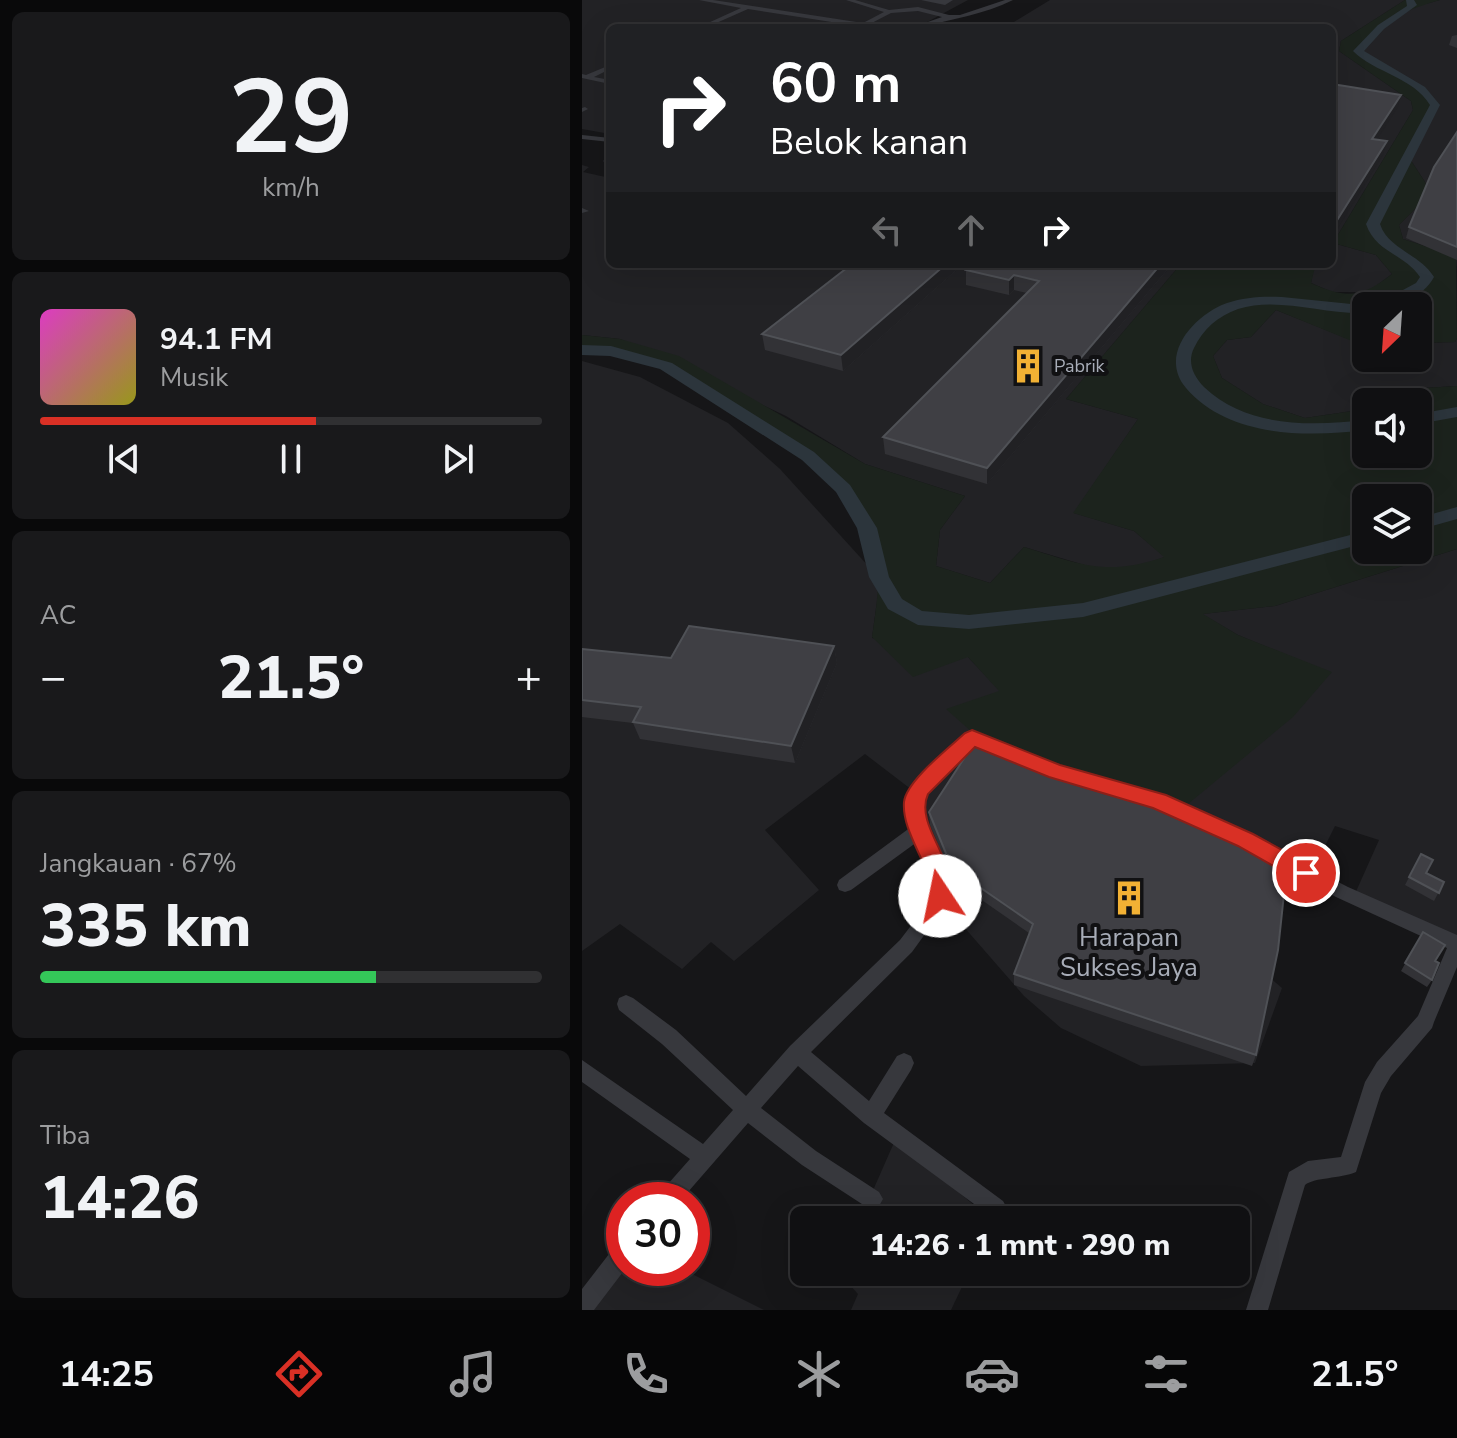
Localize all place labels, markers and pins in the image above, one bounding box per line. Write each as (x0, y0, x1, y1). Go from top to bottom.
building icon: Pabrik (1009, 347, 1047, 385)
place label: Pabrik (1054, 354, 1106, 378)
pin (1272, 839, 1340, 907)
building icon: Harapan Sukses Jaya (1110, 879, 1148, 917)
place label: Harapan Sukses Jaya (1060, 920, 1198, 985)

